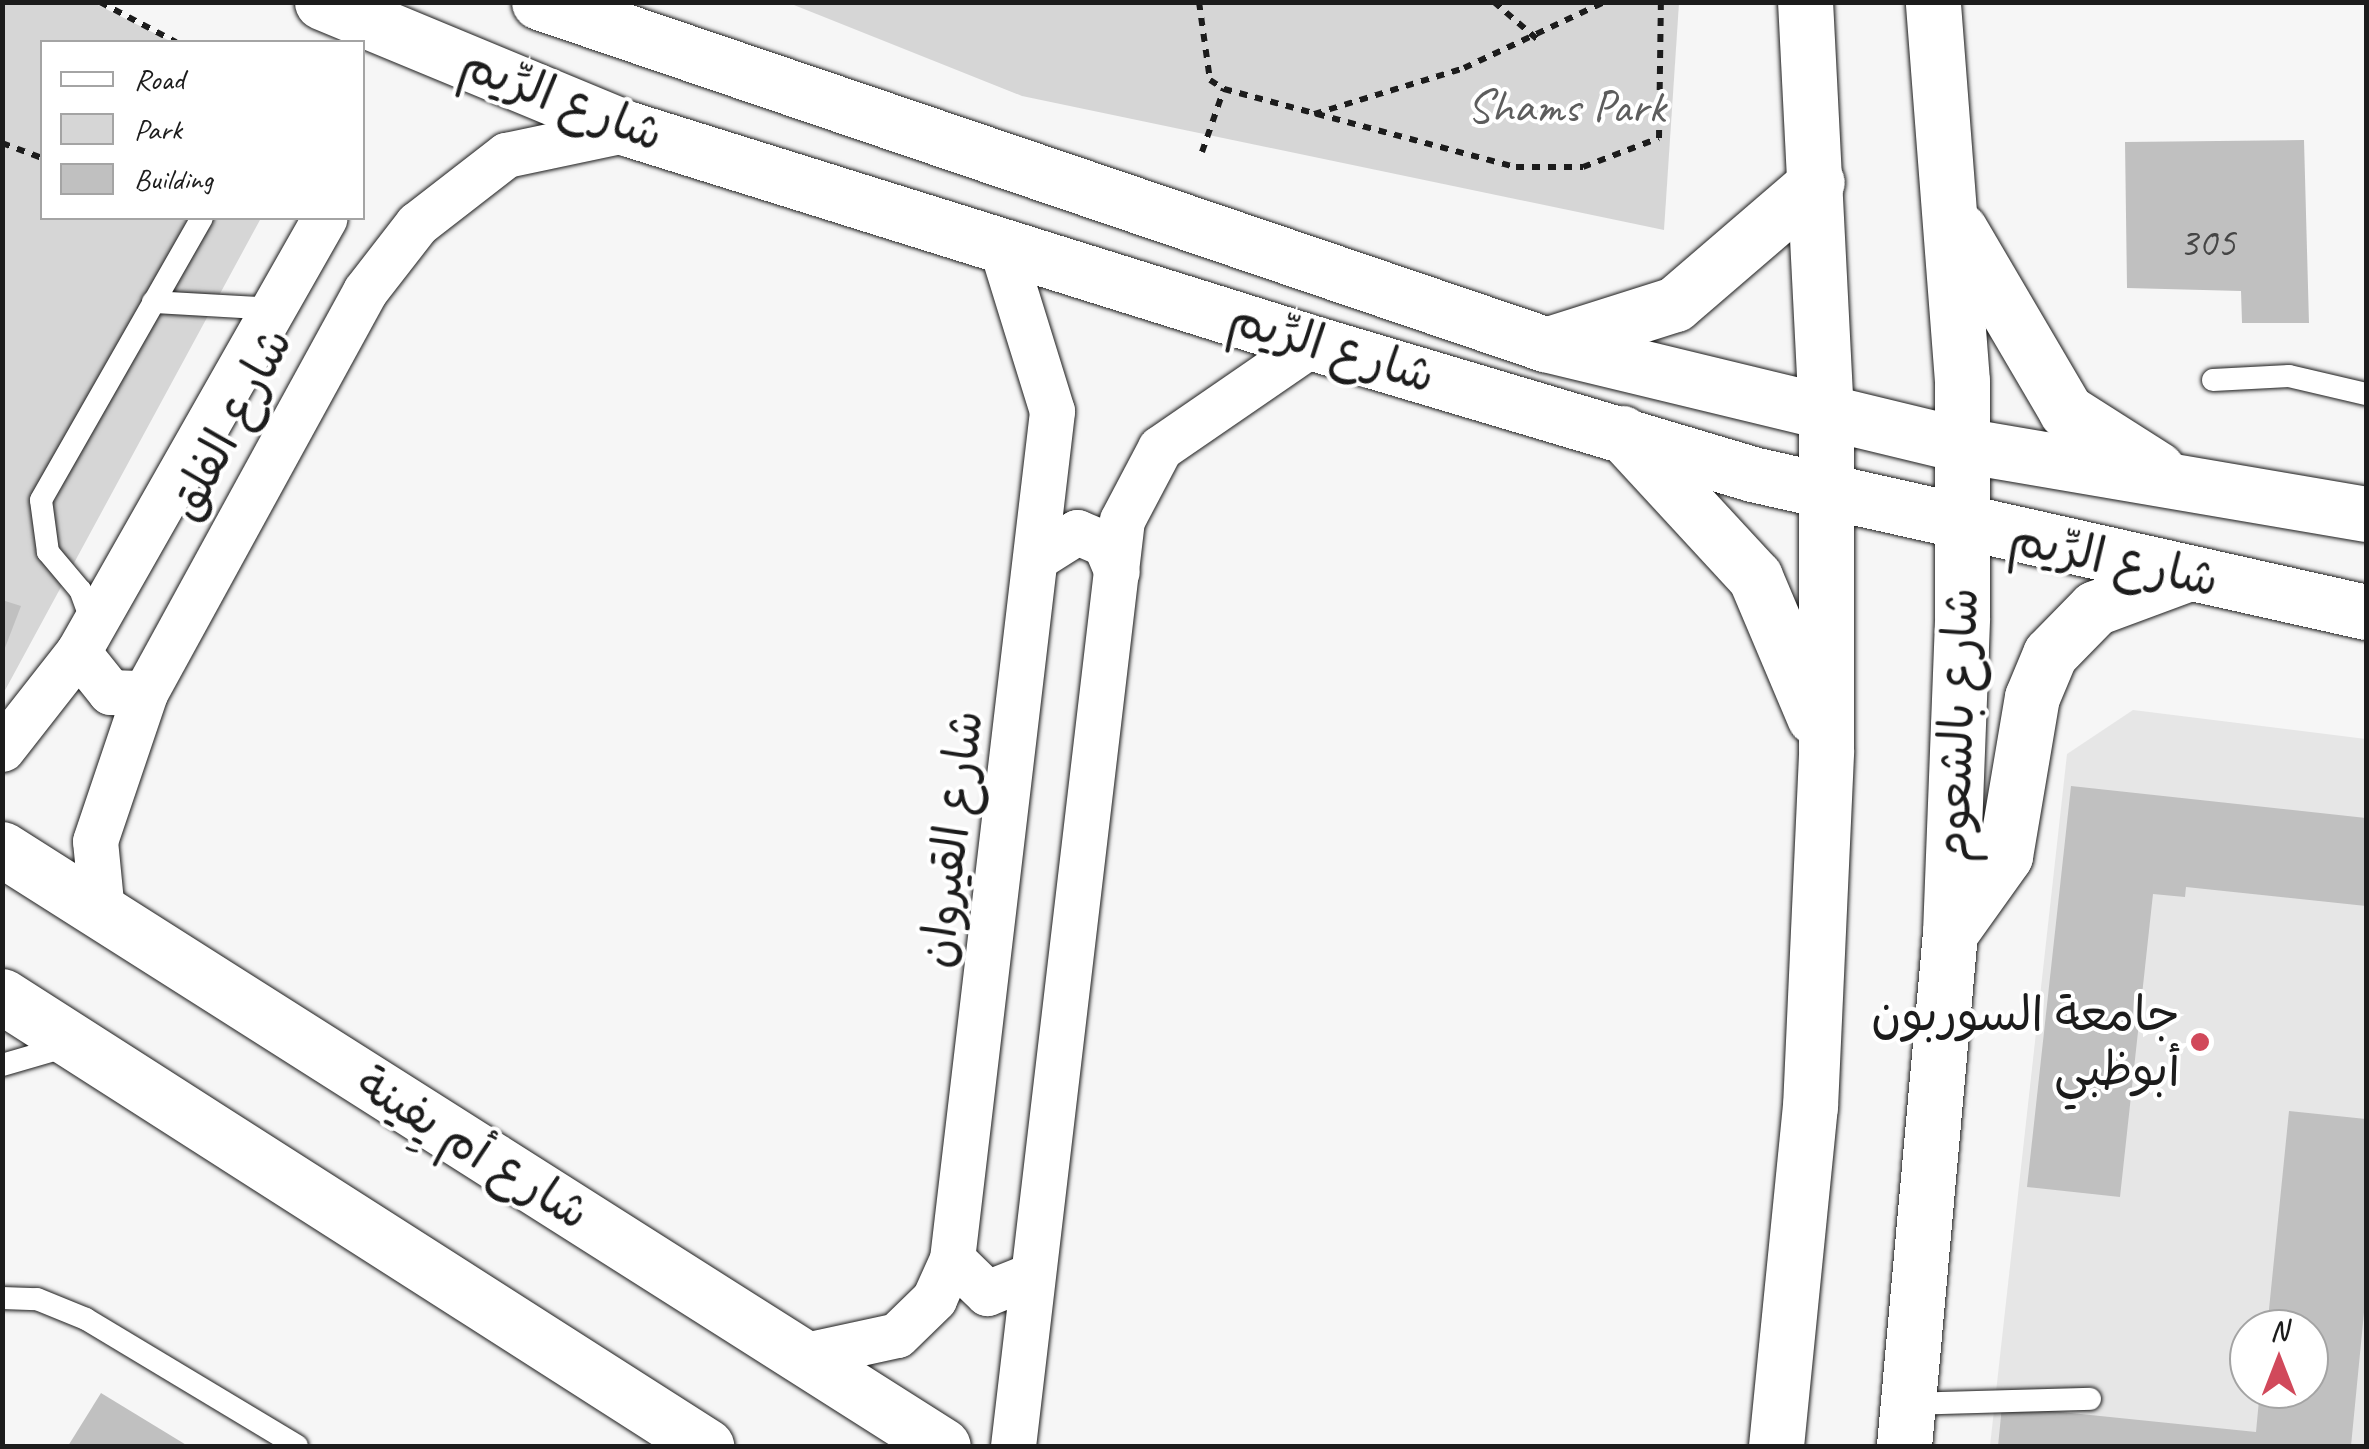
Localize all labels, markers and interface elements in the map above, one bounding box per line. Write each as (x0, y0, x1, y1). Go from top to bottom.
street label: شارع الرِّيم (453, 34, 671, 164)
legend (40, 40, 365, 220)
text: Road (134, 60, 184, 98)
park label: Shams Park (1465, 78, 1667, 136)
text: Park (134, 110, 182, 148)
text: Building (134, 160, 213, 198)
house number: 305 (2179, 218, 2235, 268)
street label: شارع الرِّيم (1222, 288, 1442, 406)
street label: شارع الفلق (155, 318, 305, 530)
street label: شارع الرِّيم (2004, 509, 2224, 609)
street label: شارع بالشعوم (1923, 586, 1991, 864)
street label: شارع القيروان (907, 707, 995, 971)
place label: جامعة السوربون أبوظبي (1871, 985, 2180, 1098)
marker: جامعة السوربون أبوظبي (2189, 1031, 2211, 1053)
street label: شارع أم يِفينة (346, 1054, 600, 1242)
north arrow (2229, 1309, 2329, 1409)
text: N (2270, 1313, 2288, 1348)

